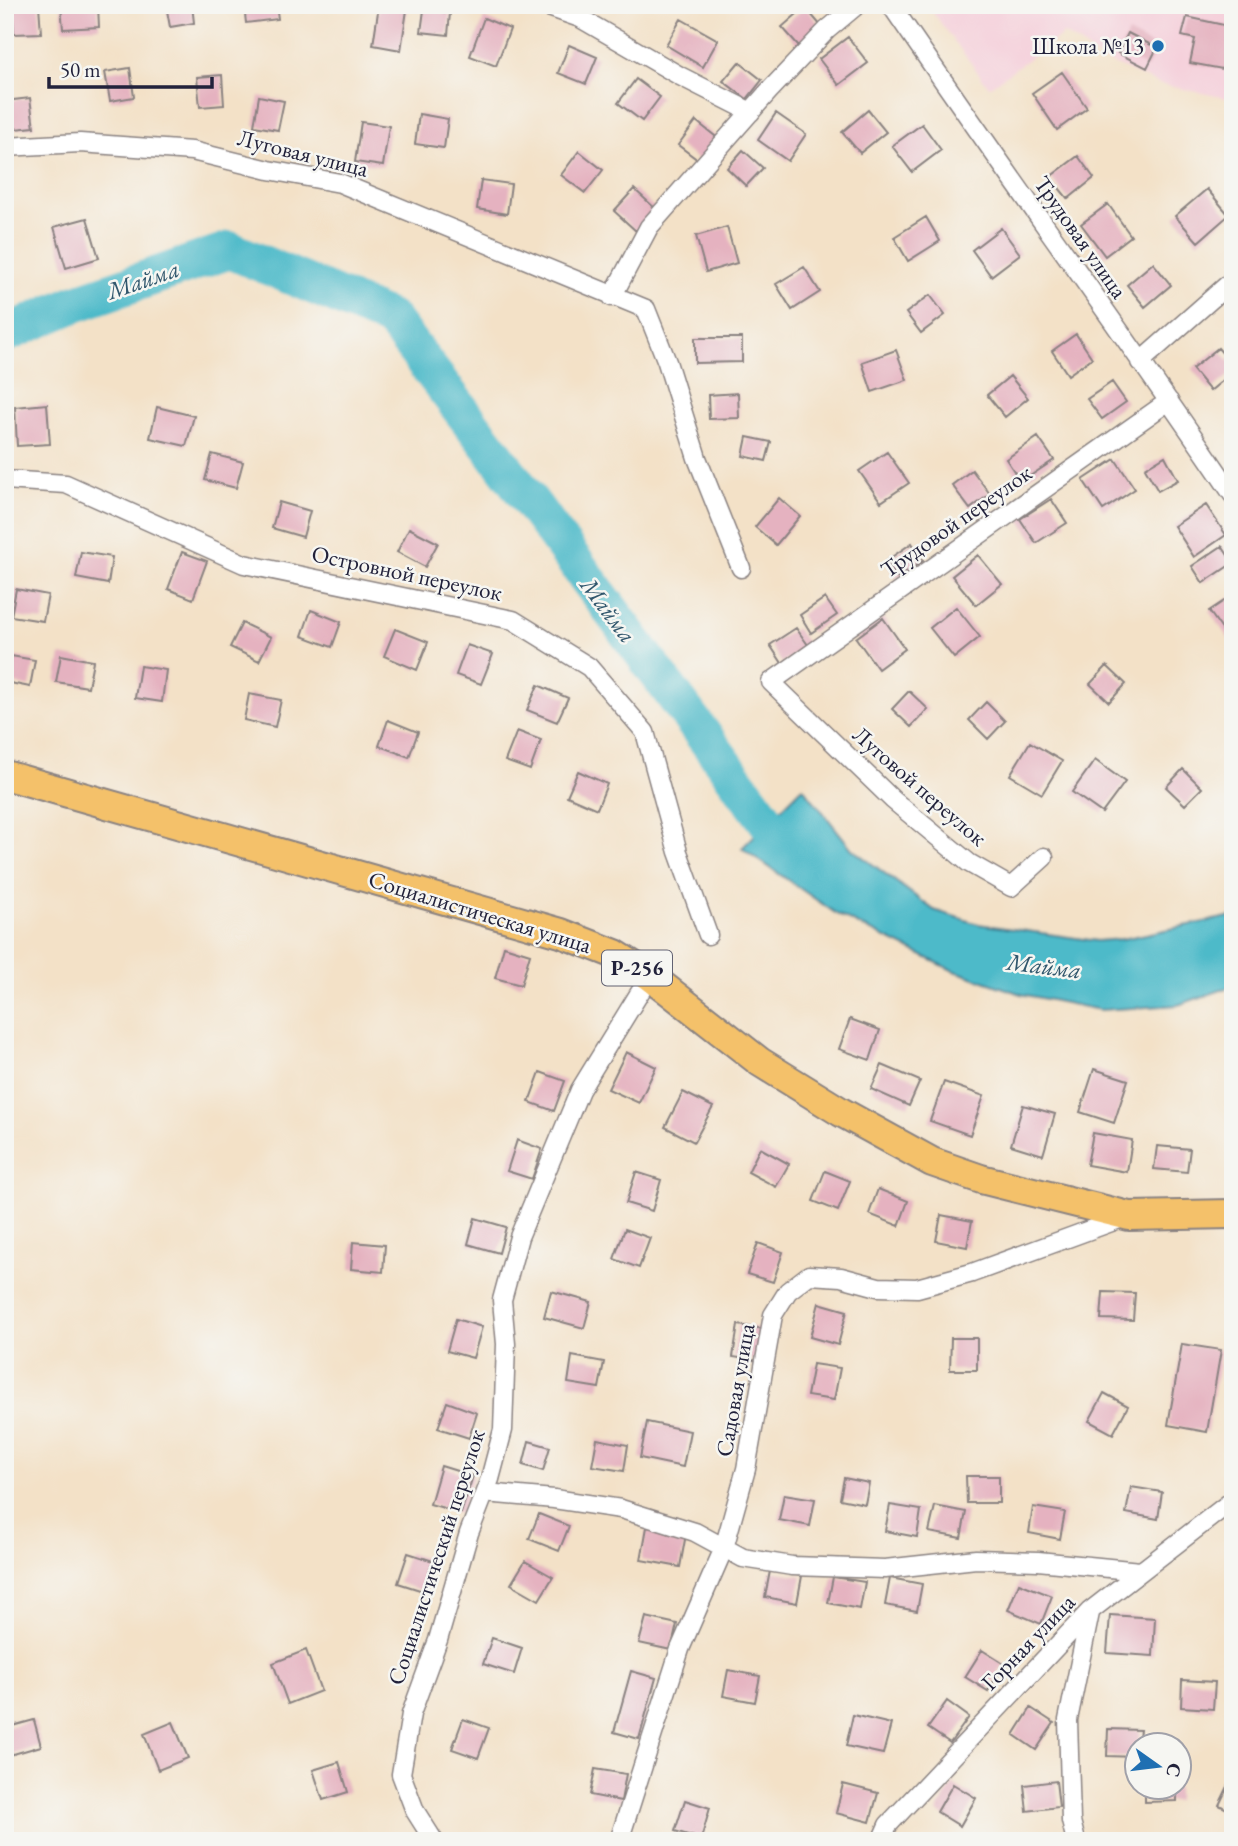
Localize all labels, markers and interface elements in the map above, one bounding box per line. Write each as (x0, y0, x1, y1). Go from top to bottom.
place label: Школа №13 (1032, 31, 1144, 61)
marker: Школа №13 (1150, 38, 1166, 54)
scale bar (49, 46, 212, 90)
text: 50 m (60, 56, 101, 83)
street label: Луговая улица (235, 122, 372, 184)
street label: Трудовая улица (1028, 170, 1135, 305)
water label: Майма (101, 253, 183, 307)
street label: Трудовой переулок (874, 458, 1038, 584)
street label: Островной переулок (309, 538, 505, 608)
water label: Майма (572, 569, 643, 649)
street label: Луговой переулок (847, 719, 993, 853)
street label: Социалистическая улица (365, 864, 596, 960)
water label: Майма (1003, 945, 1083, 985)
road number: Р-256 (602, 950, 672, 986)
street label: Садовая улица (709, 1320, 762, 1459)
street label: Социалистический переулок (380, 1425, 492, 1689)
street label: Горная улица (975, 1587, 1082, 1697)
north arrow (1122, 1730, 1192, 1800)
text: С (1160, 1760, 1188, 1780)

